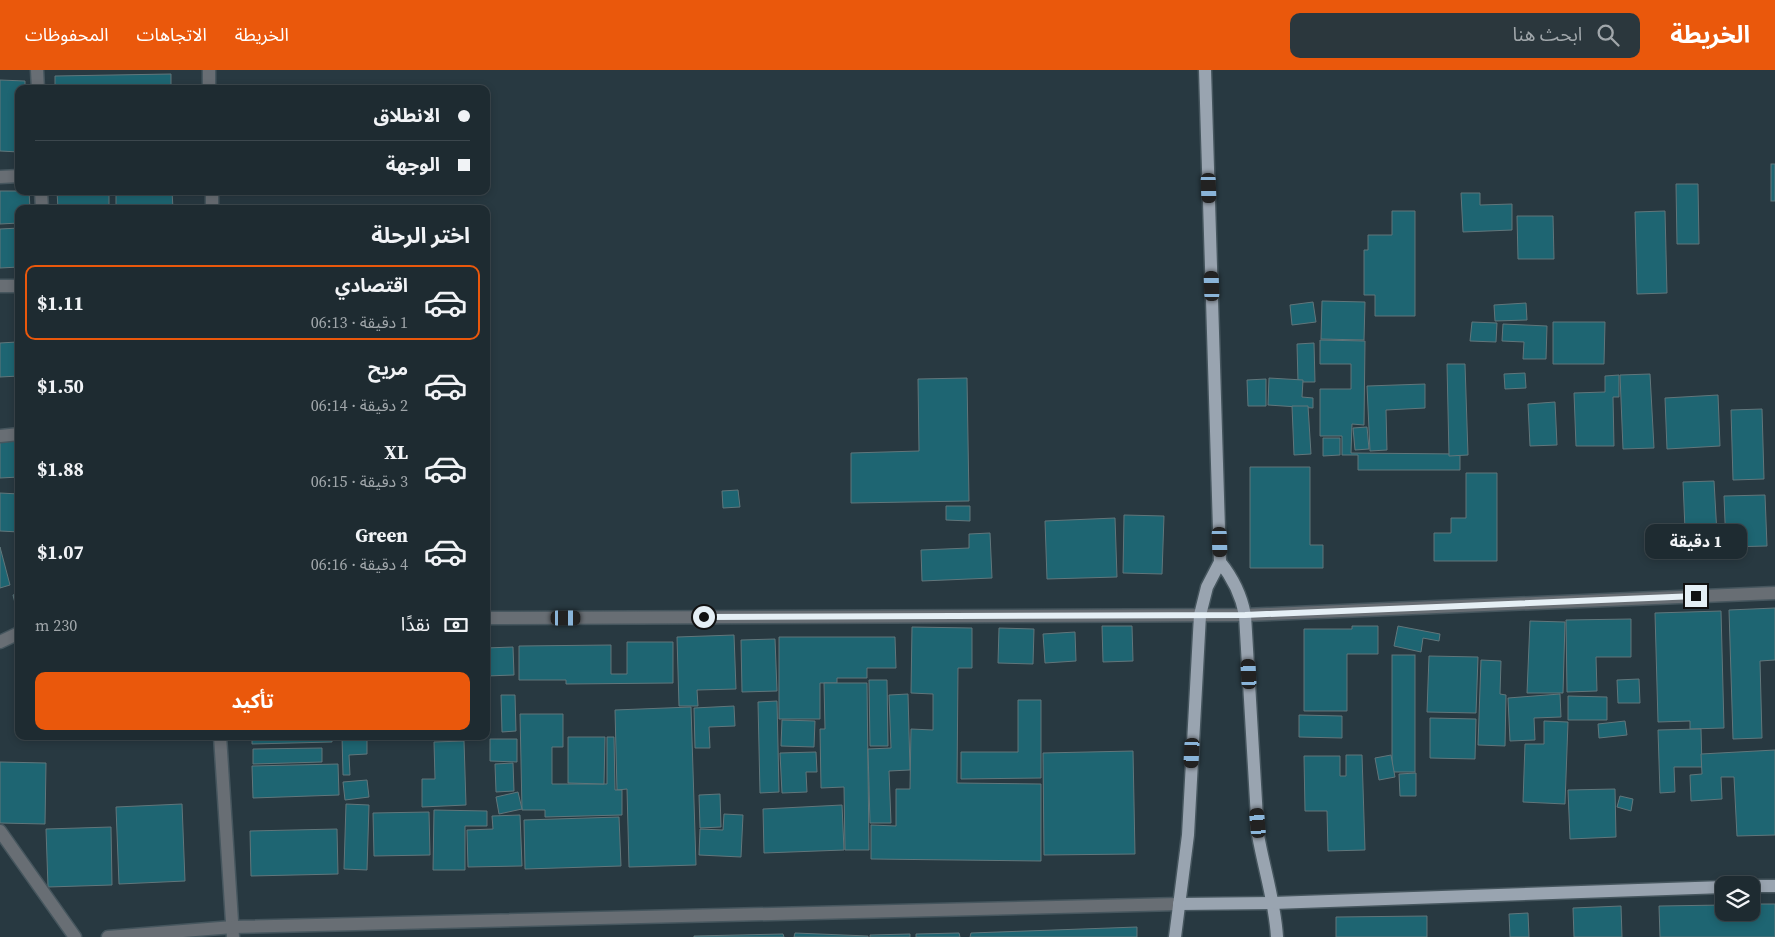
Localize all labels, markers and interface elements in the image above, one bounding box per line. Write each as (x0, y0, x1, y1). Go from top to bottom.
search box (1290, 13, 1640, 58)
text: الخريطة (1670, 18, 1750, 51)
text: ابحث هنا (1512, 21, 1582, 47)
icon: search (1594, 21, 1622, 49)
text: المحفوظات (25, 22, 109, 47)
text: الاتجاهات (137, 22, 207, 47)
text: الخريطة (235, 22, 289, 47)
text: الانطلاق (374, 102, 440, 128)
text: الوجهة (386, 151, 440, 177)
car (1200, 173, 1217, 203)
text: اختر الرحلة (371, 220, 470, 250)
car (1203, 271, 1220, 301)
text: اقتصادي (335, 272, 408, 298)
icon: car (423, 280, 468, 325)
text: $1.11 (37, 290, 84, 316)
text: 1 دقيقة · 06:13 (311, 311, 408, 333)
text: مريح (368, 355, 408, 381)
icon: car (423, 363, 468, 408)
text: $1.50 (37, 373, 84, 399)
text: 2 دقيقة · 06:14 (311, 394, 408, 416)
text: XL (385, 439, 408, 465)
icon: car (423, 446, 468, 491)
text: $1.88 (37, 456, 84, 482)
text: 3 دقيقة · 06:15 (311, 470, 408, 492)
text: Green (355, 522, 408, 548)
callout: 1 دقيقة (1645, 524, 1747, 558)
car (1211, 527, 1228, 557)
icon: car (423, 529, 468, 574)
text: 1 دقيقة (1670, 530, 1722, 552)
text: $1.07 (37, 539, 84, 565)
text: 4 دقيقة · 06:16 (311, 553, 408, 575)
route end (1685, 585, 1707, 607)
route start (693, 606, 715, 628)
text: نقدًا (401, 611, 430, 637)
icon: cash (442, 611, 470, 639)
car (551, 611, 581, 626)
text: 230 m (35, 614, 77, 636)
car (1240, 659, 1257, 689)
button: تأكيد (35, 672, 470, 730)
car (1183, 738, 1200, 768)
car (1249, 807, 1266, 839)
map controls (1715, 876, 1760, 921)
button: layers (1715, 876, 1760, 921)

